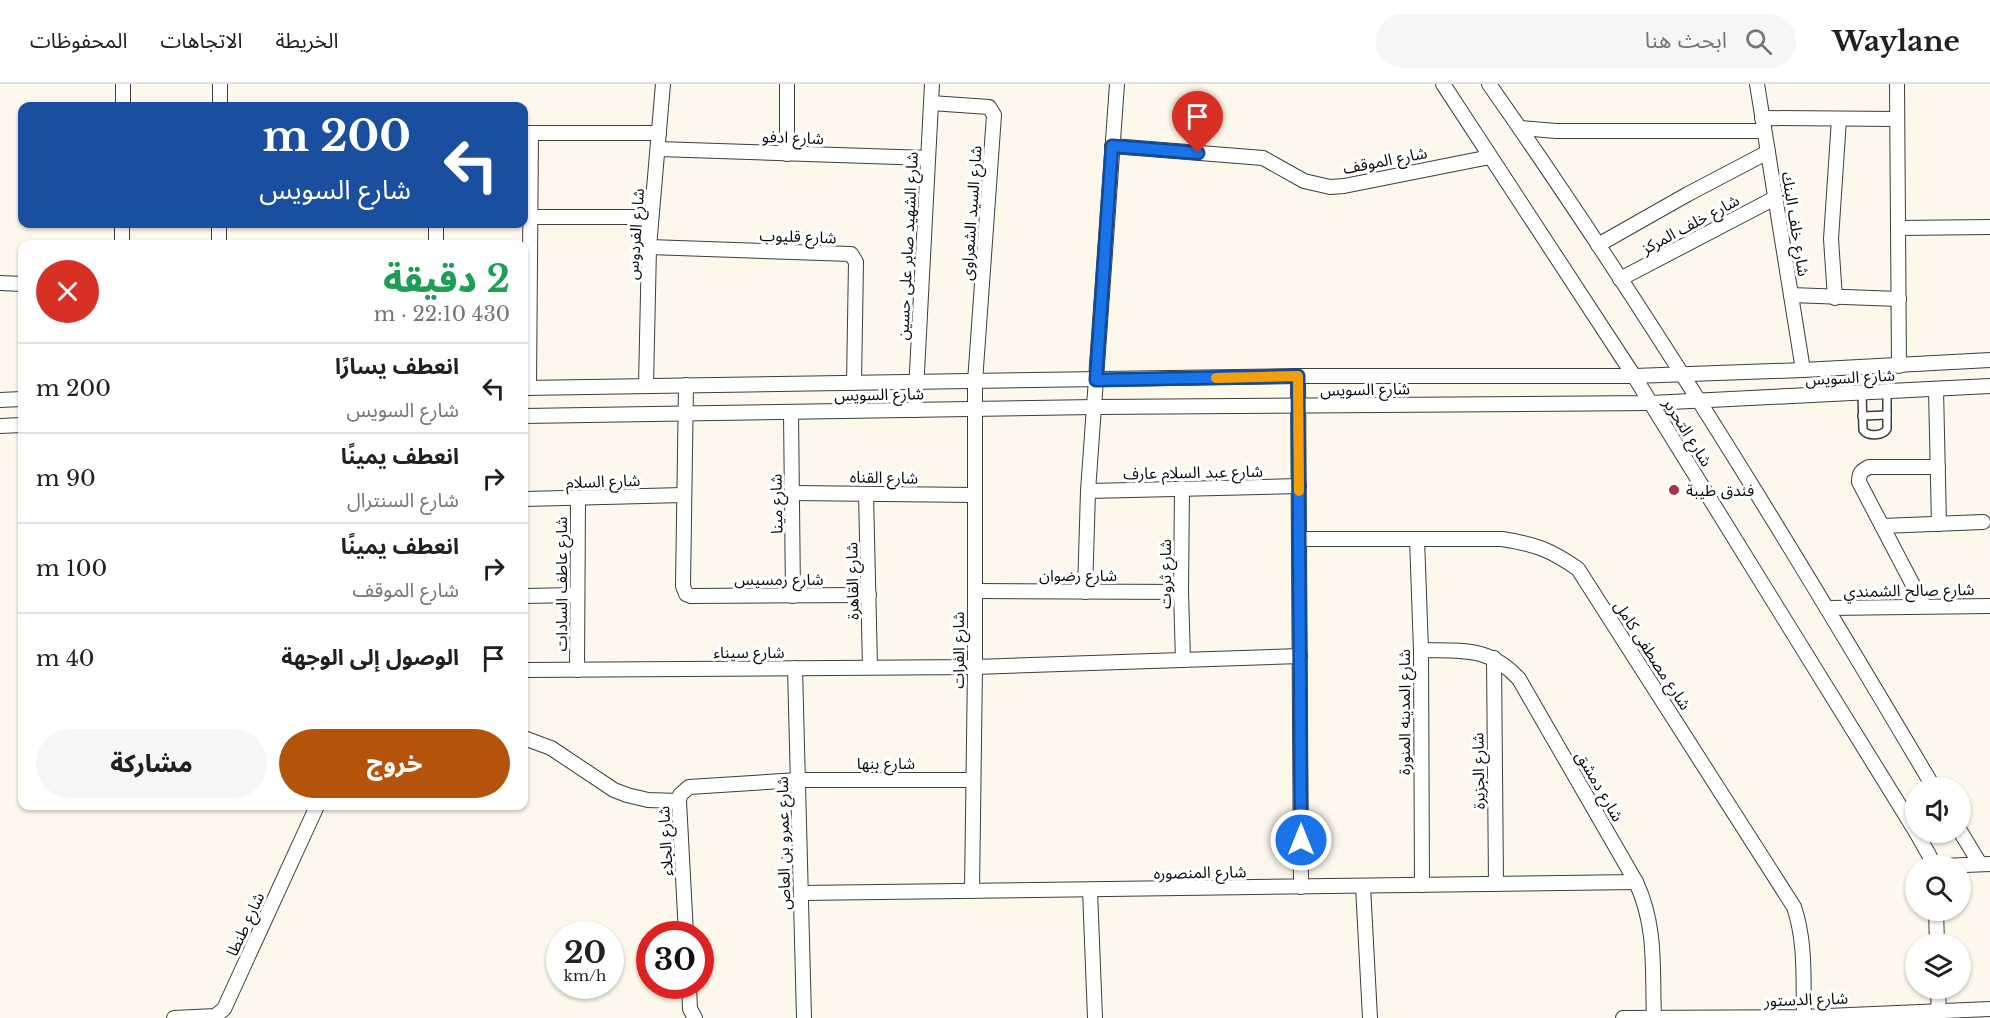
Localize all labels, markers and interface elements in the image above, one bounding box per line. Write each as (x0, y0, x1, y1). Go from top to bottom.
search box (1376, 14, 1796, 68)
text: Waylane (1832, 24, 1960, 59)
icon: search (1742, 25, 1775, 58)
text: ابحث هنا (1645, 27, 1727, 54)
text: المحفوظات (30, 28, 127, 54)
text: الاتجاهات (160, 28, 242, 54)
text: الخريطة (275, 28, 338, 54)
pin (1172, 91, 1223, 153)
icon: arrive (1181, 100, 1214, 133)
text: 200 m (263, 110, 411, 162)
icon: left (432, 126, 510, 204)
street label: شارع ادفو (762, 126, 824, 151)
street label: شارع الموقف (1341, 142, 1429, 181)
street label: شارع السيد الشعراوى (956, 145, 989, 281)
street label: شارع الشهيد صابر على حسين (892, 151, 925, 341)
street label: شارع خلف البنك (1775, 170, 1814, 278)
text: شارع السويس (259, 173, 411, 206)
street label: شارع الفردوس (622, 188, 651, 281)
street label: شارع خلف المركز (1637, 190, 1744, 261)
street label: شارع قليوب (759, 225, 837, 250)
text: 2 دقيقة (383, 257, 510, 302)
button: close (36, 260, 99, 323)
text: 430 m · 22:10 (374, 302, 510, 326)
text: انعطف يسارًا (335, 353, 459, 380)
street label: شارع السويس (1805, 365, 1896, 392)
icon: left (477, 372, 510, 405)
text: 200 m (36, 375, 111, 402)
street label: شارع السويس (1320, 378, 1410, 403)
street label: شارع السويس (834, 383, 924, 408)
street label: شارع التحرير (1656, 393, 1717, 471)
text: شارع السويس (347, 398, 459, 422)
text: انعطف يمينًا (341, 443, 459, 470)
street label: شارع عبد السلام عارف (1123, 461, 1263, 486)
icon: right (477, 462, 510, 495)
text: 90 m (36, 465, 96, 492)
street label: شارع القناه (850, 466, 918, 491)
street label: شارع السلام (565, 470, 641, 495)
street label: شارع مينا (765, 474, 790, 534)
place label: فندق طيبة (1686, 480, 1754, 500)
marker: فندق طيبة (1667, 483, 1681, 497)
text: شارع السنترال (347, 488, 459, 512)
street label: شارع عاطف السادات (551, 516, 574, 652)
text: انعطف يمينًا (341, 533, 459, 560)
street label: شارع ثروت (1155, 539, 1178, 609)
street label: شارع القاهرة (841, 542, 866, 620)
icon: right (477, 552, 510, 585)
text: 100 m (36, 555, 107, 582)
street label: شارع رضوان (1039, 565, 1117, 588)
street label: شارع رمسيس (734, 569, 824, 592)
text: شارع الموقف (352, 578, 459, 602)
street label: شارع صالح الشمندي (1843, 579, 1975, 604)
street label: شارع مصطفى كامل (1608, 597, 1696, 715)
street label: شارع الفرات (948, 611, 971, 689)
icon: arrive (477, 642, 510, 675)
street label: شارع سيناء (713, 642, 785, 665)
text: الوصول إلى الوجهة (281, 644, 459, 671)
text: 40 m (36, 645, 95, 672)
street label: شارع المدينه المنورة (1394, 649, 1417, 775)
button: مشاركة (36, 729, 267, 798)
button: خروج (279, 729, 510, 798)
street label: شارع الجزيرة (1467, 732, 1492, 810)
street label: شارع دمشق (1569, 747, 1628, 826)
street label: شارع بنها (857, 753, 915, 776)
street label: شارع عمرو بن العاص (772, 776, 797, 910)
map controls (1905, 777, 1971, 999)
button: sound (1905, 777, 1971, 843)
street label: شارع الجلاء (653, 805, 680, 877)
position arrow (1269, 808, 1333, 872)
button: search (1905, 855, 1971, 921)
street label: شارع المنصوره (1153, 861, 1247, 886)
street label: شارع طنطا (222, 889, 271, 960)
speed limit sign: 30 (636, 921, 714, 999)
button: layers (1905, 933, 1971, 999)
text: 20 (564, 934, 606, 971)
text: km/h (564, 966, 606, 985)
street label: شارع الدستور (1763, 988, 1849, 1013)

